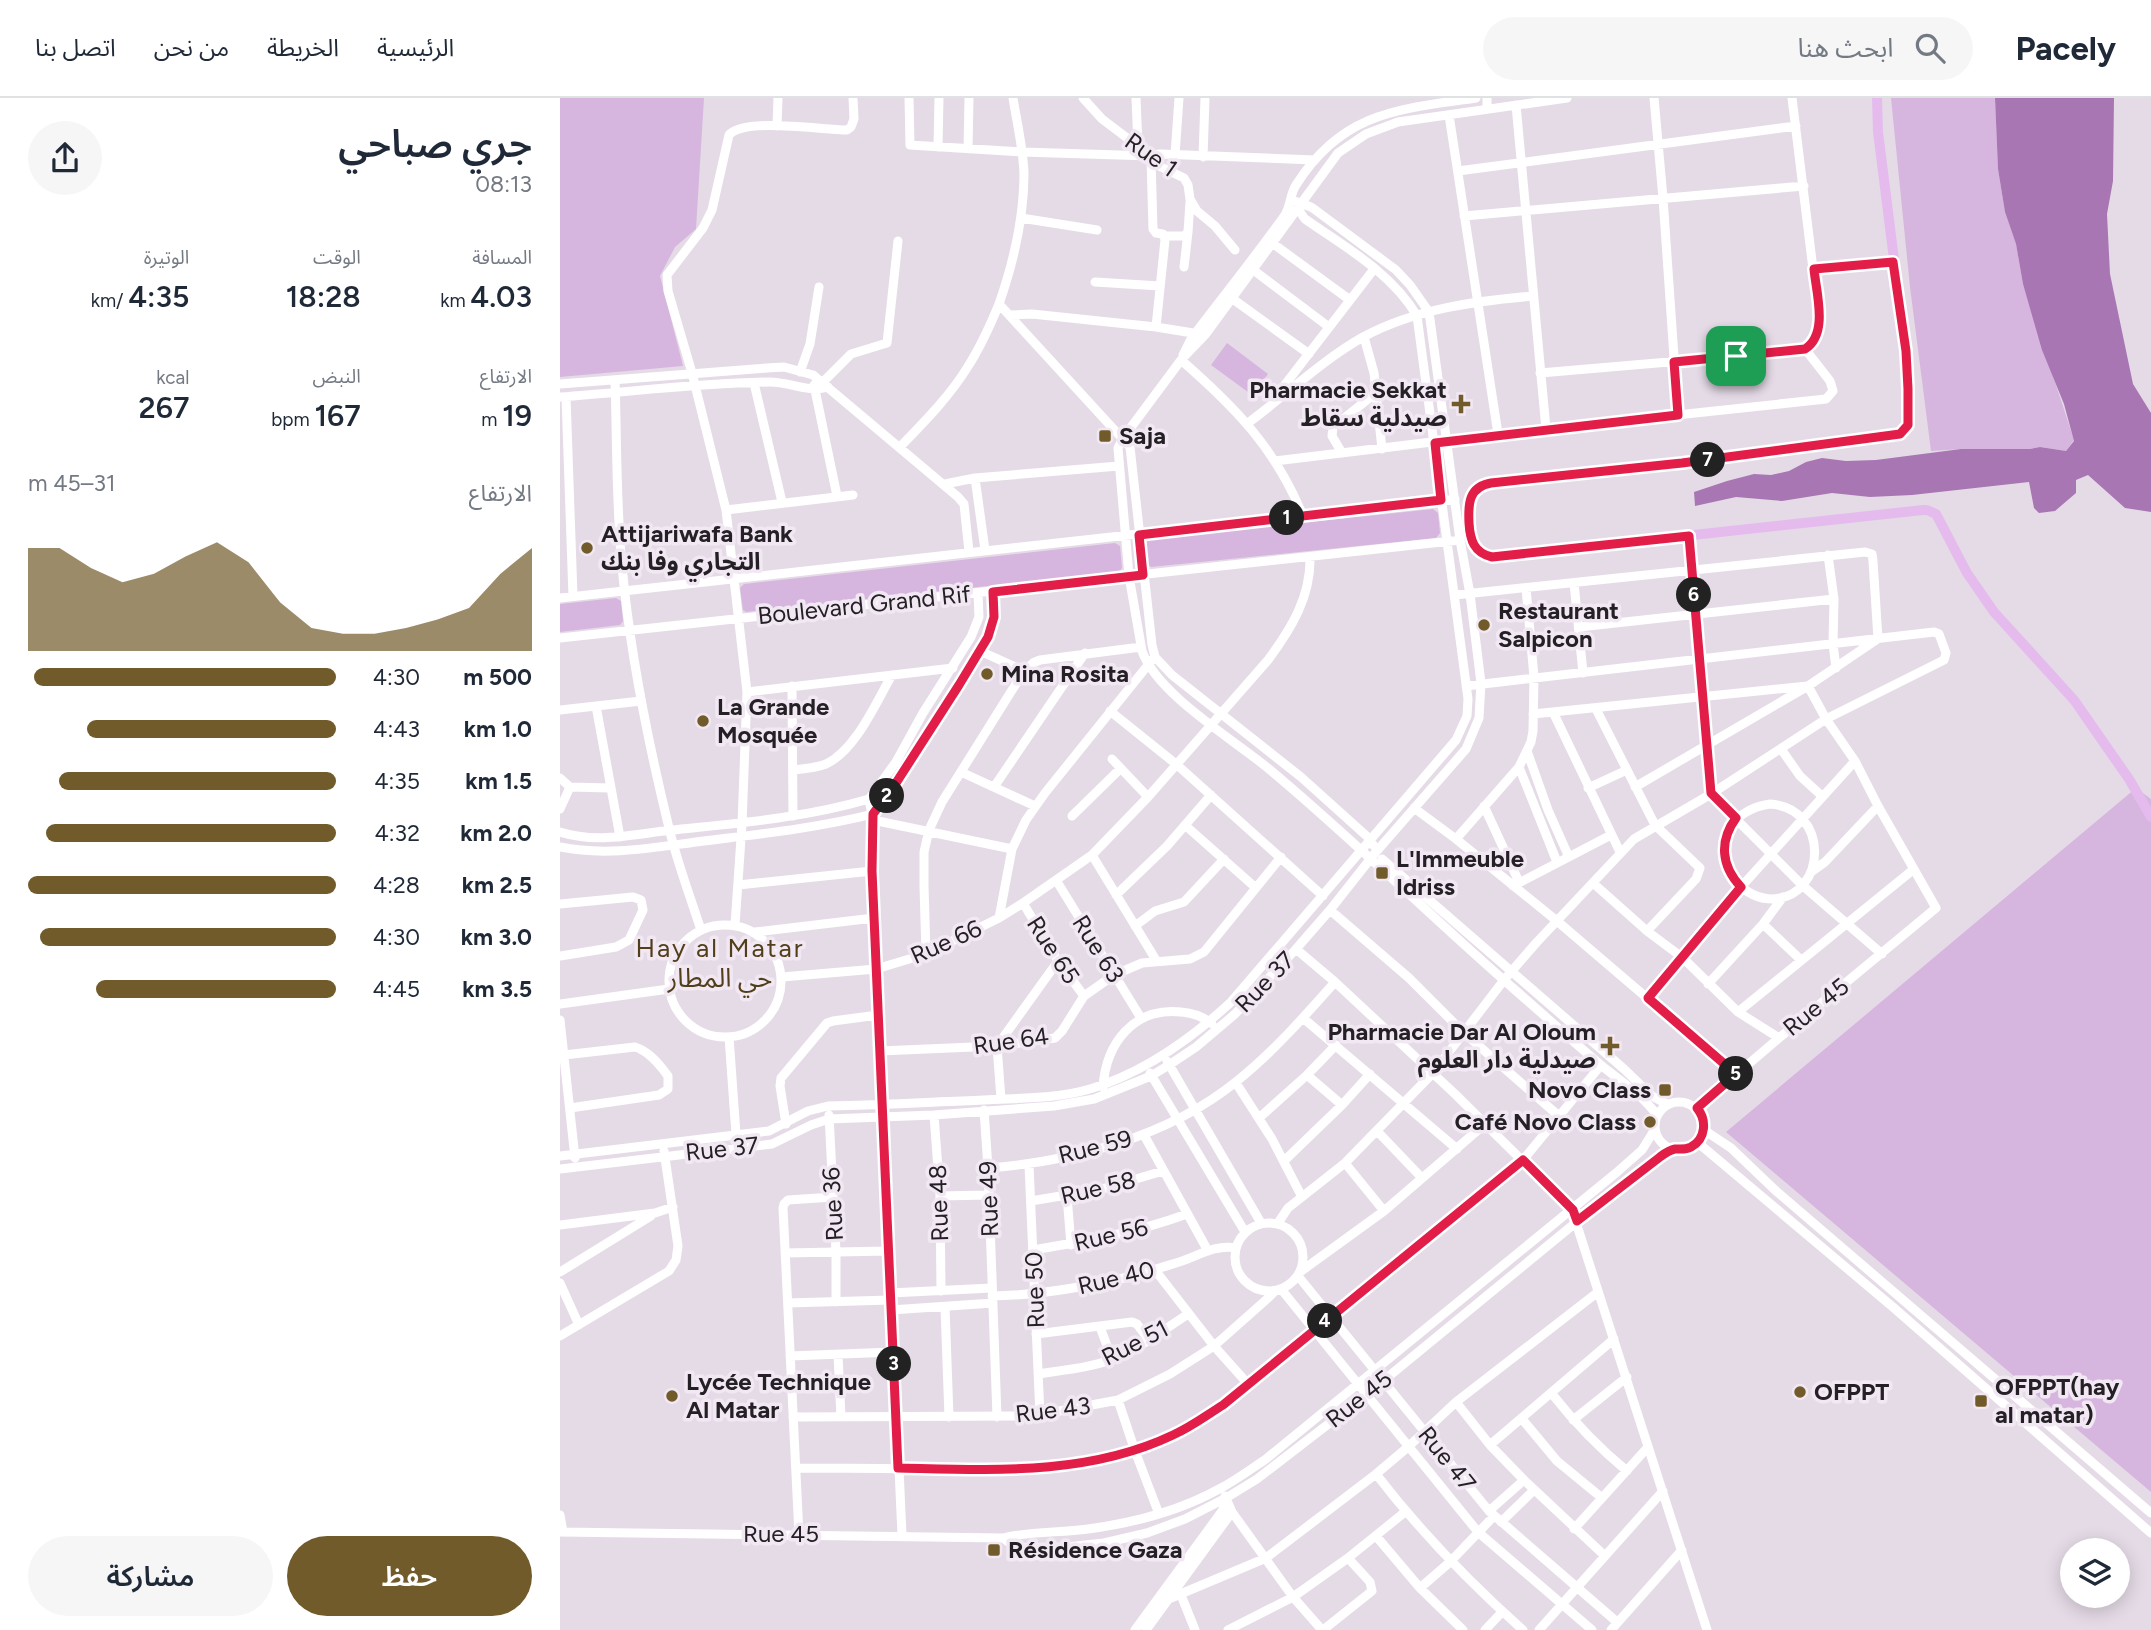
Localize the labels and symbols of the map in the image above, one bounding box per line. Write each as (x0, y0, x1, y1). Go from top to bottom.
street label: Rue 1 (1119, 126, 1183, 183)
pin (1706, 326, 1766, 386)
place label: Pharmacie Sekkat صيدلية سقاط (1249, 375, 1447, 432)
marker: Pharmacie Sekkat صيدلية سقاط (1453, 396, 1469, 412)
place label: Saja (1119, 421, 1166, 450)
marker: Saja (1097, 428, 1113, 444)
pin: 7 (1690, 442, 1726, 478)
pin: 1 (1270, 500, 1304, 536)
place label: Attijariwafa Bank التجاري وفا بنك (601, 519, 793, 582)
marker: Attijariwafa Bank التجاري وفا بنك (579, 540, 595, 556)
pin: 6 (1676, 578, 1712, 612)
street label: Boulevard Grand Rif (756, 579, 972, 630)
place label: Restaurant Salpicon (1498, 596, 1619, 653)
marker: Restaurant Salpicon (1476, 617, 1492, 633)
place label: Mina Rosita (1001, 659, 1129, 688)
marker: Mina Rosita (979, 666, 995, 682)
place label: La Grande Mosquée (717, 692, 829, 749)
marker: La Grande Mosquée (695, 713, 711, 729)
pin: 2 (870, 778, 904, 814)
place label: L'Immeuble Idriss (1396, 844, 1524, 901)
marker: L'Immeuble Idriss (1374, 865, 1390, 881)
street label: Rue 65 (1021, 910, 1086, 989)
street label: Rue 63 (1066, 910, 1130, 988)
street label: Rue 66 (906, 913, 986, 970)
district label: Hay al Matar حي المطار (635, 932, 805, 998)
street label: Rue 37 (1229, 945, 1301, 1018)
street label: Rue 45 (1777, 971, 1854, 1042)
place label: Pharmacie Dar Al Oloum صيدلية دار العلوم (1327, 1017, 1596, 1078)
street label: Rue 64 (971, 1021, 1051, 1060)
marker: Pharmacie Dar Al Oloum صيدلية دار العلوم (1602, 1038, 1618, 1054)
pin: 5 (1718, 1056, 1754, 1091)
place label: Novo Class (1528, 1075, 1651, 1104)
marker: Novo Class (1657, 1082, 1673, 1098)
place label: Café Novo Class (1455, 1107, 1636, 1136)
marker: Café Novo Class (1642, 1114, 1658, 1130)
street label: Rue 59 (1055, 1123, 1135, 1170)
street label: Rue 37 (684, 1130, 760, 1167)
street label: Rue 49 (973, 1161, 1004, 1237)
street label: Rue 48 (923, 1164, 954, 1242)
street label: Rue 58 (1058, 1165, 1138, 1210)
street label: Rue 36 (816, 1166, 849, 1242)
street label: Rue 56 (1071, 1212, 1151, 1257)
street label: Rue 50 (1019, 1251, 1050, 1329)
street label: Rue 40 (1075, 1255, 1157, 1300)
pin: 4 (1308, 1304, 1342, 1338)
street label: Rue 51 (1096, 1313, 1173, 1372)
pin: 3 (876, 1346, 912, 1382)
street label: Rue 45 (1320, 1364, 1398, 1433)
place label: Lycée Technique Al Matar (686, 1367, 871, 1424)
place label: OFPPT(hay al matar) (1995, 1372, 2119, 1429)
place label: OFPPT (1814, 1377, 1889, 1406)
marker: OFPPT (1792, 1384, 1808, 1400)
marker: Lycée Technique Al Matar (664, 1388, 680, 1404)
street label: Rue 43 (1014, 1391, 1092, 1428)
marker: OFPPT(hay al matar) (1973, 1393, 1989, 1409)
street label: Rue 47 (1412, 1420, 1482, 1497)
street label: Rue 45 (743, 1519, 819, 1548)
place label: Résidence Gaza (1008, 1535, 1183, 1564)
marker: Résidence Gaza (986, 1542, 1002, 1558)

